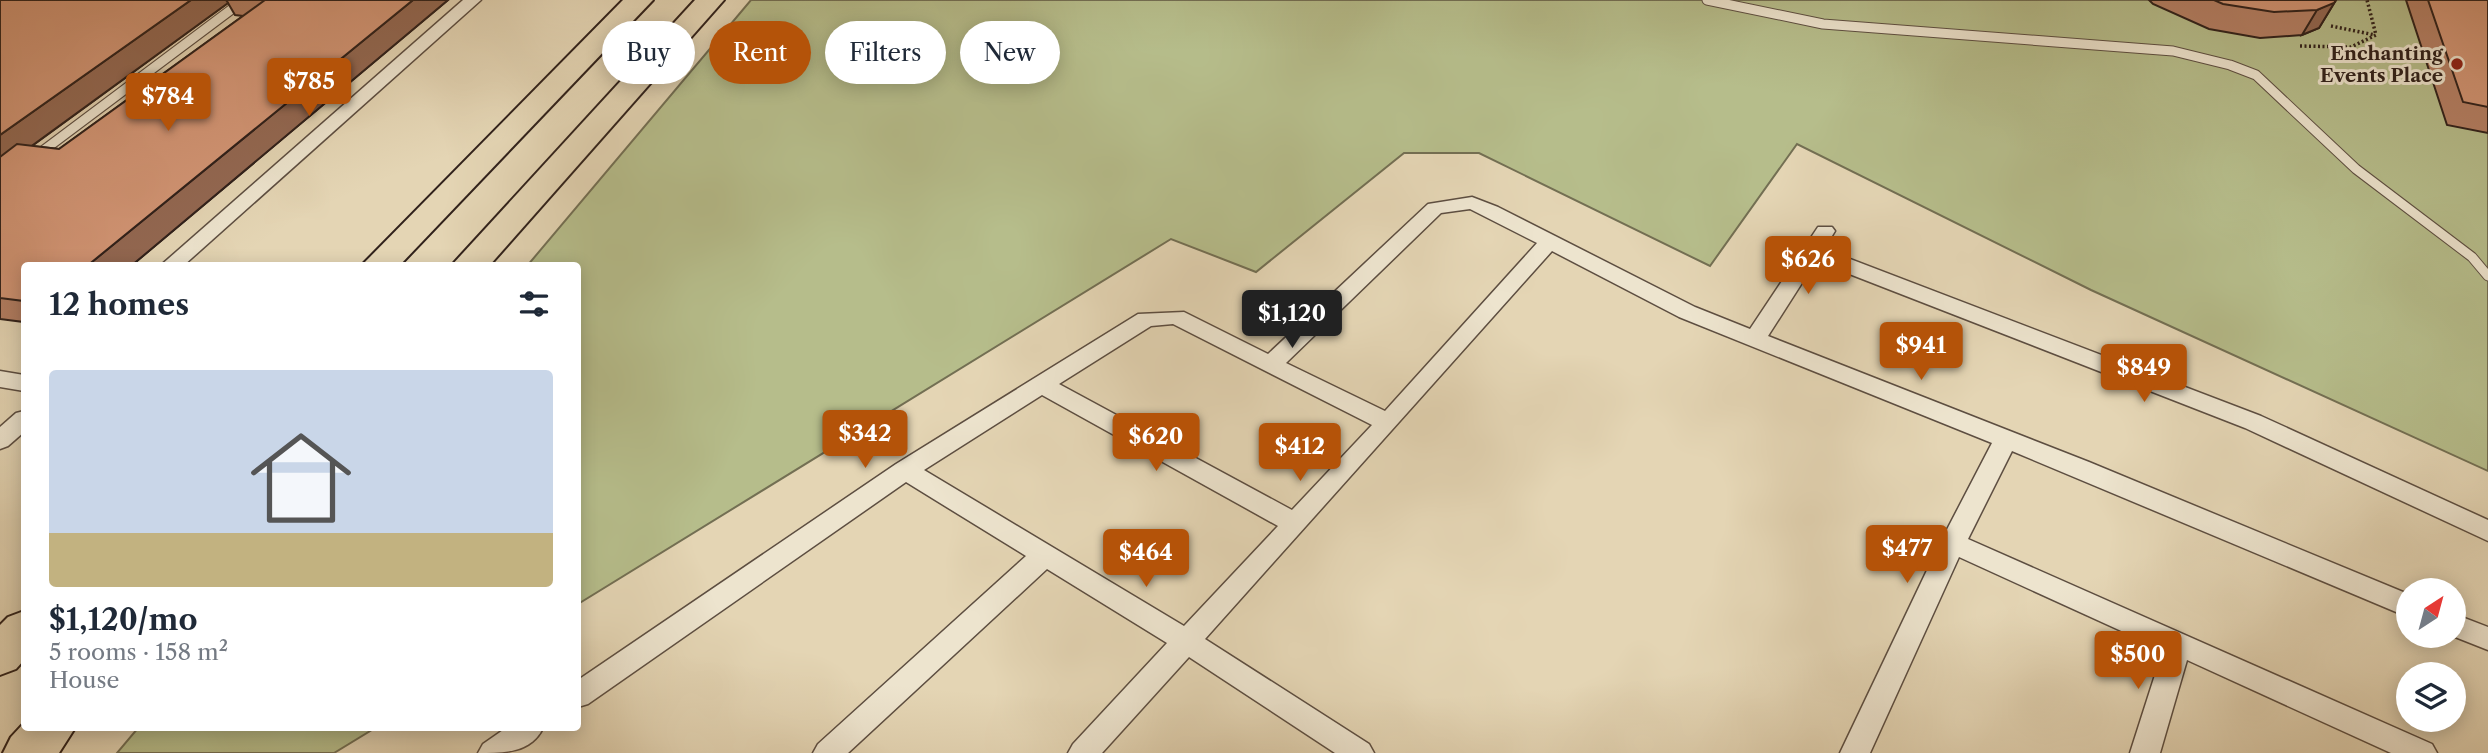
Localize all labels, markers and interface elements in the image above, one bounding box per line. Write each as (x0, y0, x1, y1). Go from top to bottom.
chip: Buy (602, 21, 695, 84)
chip: Rent (709, 21, 811, 84)
chip: Filters (825, 21, 946, 84)
chip: New (960, 21, 1060, 84)
place label: Enchanting Events Place (2320, 42, 2444, 87)
marker: Enchanting Events Place (2449, 56, 2465, 72)
pin: $785 (268, 58, 350, 118)
text: $785 (283, 67, 335, 95)
pin: $784 (127, 74, 209, 133)
text: $784 (142, 82, 194, 110)
pin: $626 (1767, 236, 1849, 296)
text: $626 (1781, 245, 1835, 273)
icon: filters (515, 285, 553, 323)
text: 12 homes (49, 286, 189, 323)
pin: $1,120 (1235, 290, 1349, 350)
text: $1,120 (1258, 299, 1326, 327)
pin: $941 (1880, 322, 1962, 382)
text: $941 (1896, 331, 1946, 359)
pin: $849 (2103, 344, 2185, 404)
text: $849 (2117, 353, 2171, 381)
pin: $342 (824, 410, 906, 470)
pin: $620 (1115, 414, 1197, 473)
icon: home (238, 415, 364, 541)
text: $342 (838, 419, 892, 447)
text: $620 (1129, 422, 1183, 450)
pin: $412 (1259, 424, 1341, 483)
text: $412 (1275, 432, 1325, 460)
pin: $477 (1866, 526, 1948, 585)
pin: $464 (1105, 530, 1187, 589)
text: $477 (1882, 534, 1932, 562)
text: $464 (1119, 538, 1173, 566)
north arrow (2396, 578, 2466, 648)
map controls (2396, 578, 2466, 732)
text: $1,120/mo (49, 601, 198, 638)
pin: $500 (2097, 632, 2179, 691)
text: 5 rooms · 158 m² (49, 638, 228, 666)
text: $500 (2111, 640, 2165, 668)
button: layers (2396, 662, 2466, 732)
text: House (49, 666, 119, 694)

